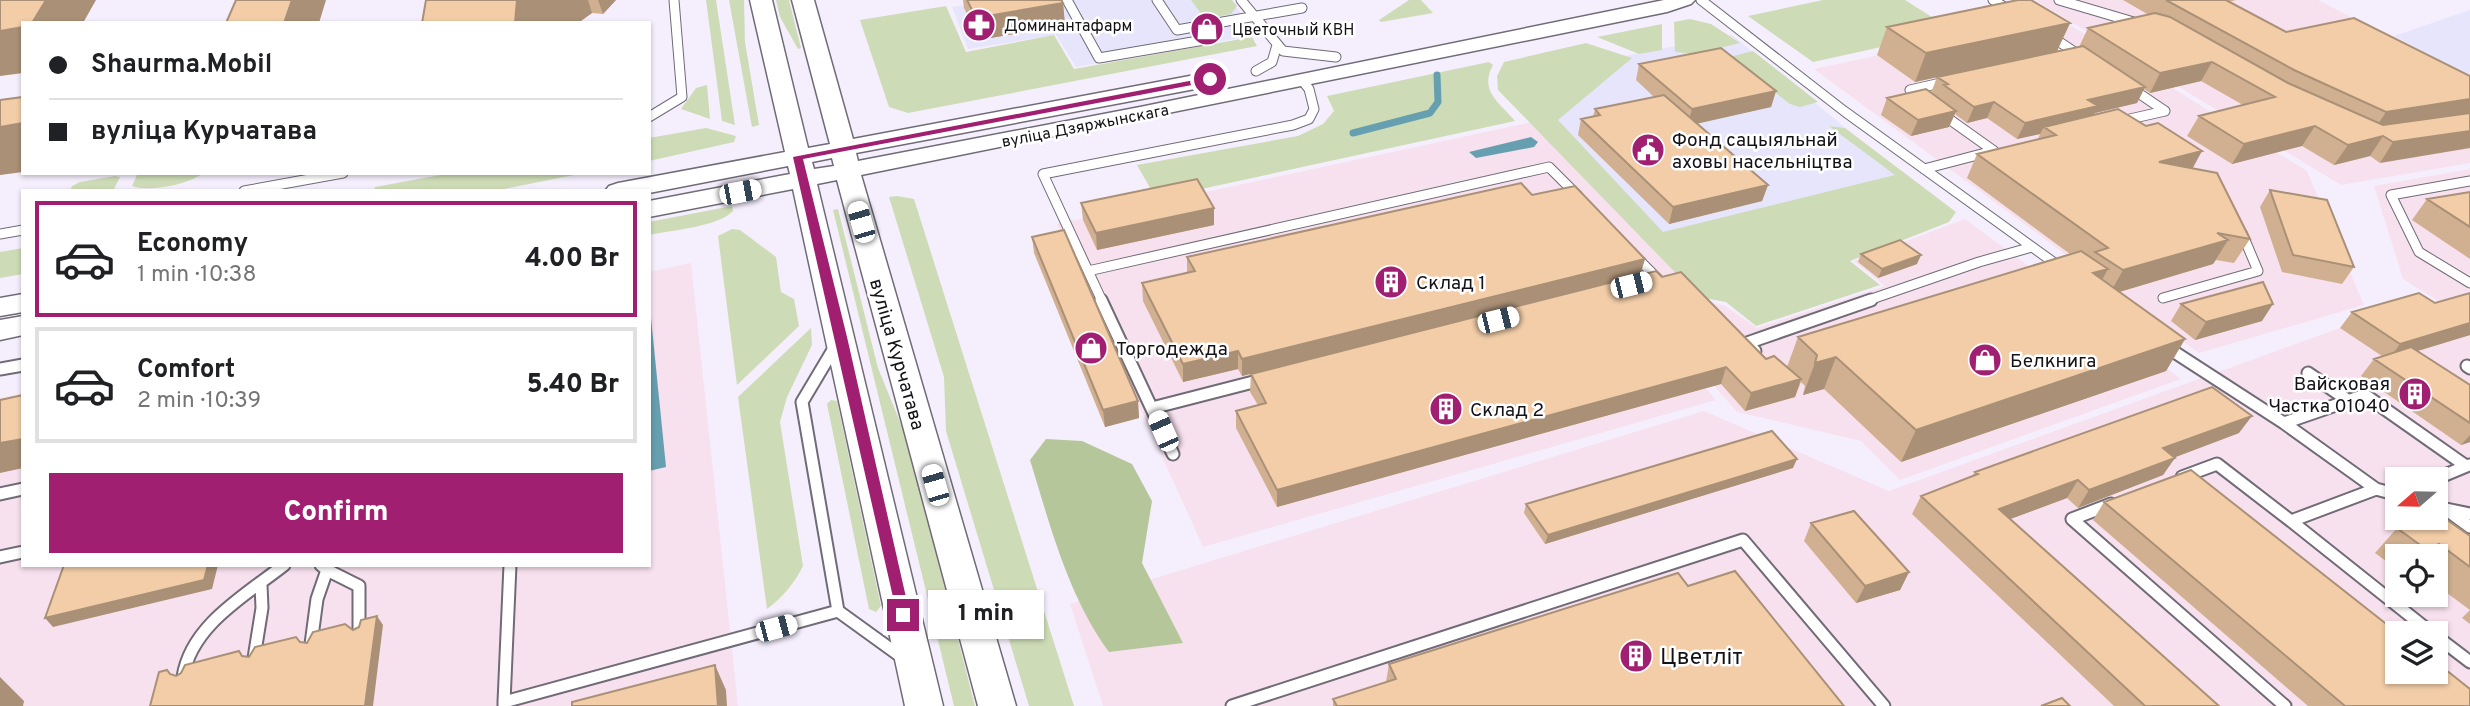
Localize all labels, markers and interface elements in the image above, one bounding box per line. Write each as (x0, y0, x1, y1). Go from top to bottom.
pharmacy icon: Доминантафарм (960, 6, 998, 44)
shop icon: Цветочный КВН (1188, 10, 1226, 48)
place label: Доминантафарм (1004, 17, 1132, 37)
place label: Цветочный КВН (1232, 21, 1354, 41)
text: Shaurma.Mobil (91, 49, 272, 82)
route start (1194, 63, 1226, 95)
street label: вуліца Дзяржынскага (1000, 101, 1171, 153)
text: вуліца Курчатава (91, 116, 317, 149)
place label: Фонд сацыяльнай аховы насельніцтва (1672, 129, 1852, 175)
public building icon: Фонд сацыяльнай аховы насельніцтва (1629, 131, 1667, 169)
car (718, 178, 763, 206)
car (846, 199, 877, 245)
icon: car (53, 228, 116, 291)
text: Economy (137, 228, 248, 261)
text: 4.00 Br (525, 243, 619, 276)
text: 1 min · 10:38 (137, 261, 256, 290)
building icon: Склад 1 (1372, 263, 1410, 301)
car (1609, 270, 1654, 300)
place label: Склад 1 (1416, 272, 1485, 296)
street label: вуліца Курчатава (863, 276, 929, 433)
car (1476, 305, 1521, 335)
shop icon: Торгодежда (1072, 329, 1110, 367)
place label: Торгодежда (1116, 338, 1228, 362)
shop icon: Белкнига (1966, 341, 2004, 379)
place label: Белкнига (2010, 350, 2096, 374)
icon: car (53, 354, 116, 417)
text: Comfort (137, 354, 235, 387)
text: 5.40 Br (527, 369, 619, 402)
place label: Вайсковая Частка 01040 (2268, 373, 2390, 419)
building icon: Вайсковая Частка 01040 (2396, 375, 2434, 413)
text: 2 min · 10:39 (137, 387, 261, 416)
building icon: Склад 2 (1427, 390, 1465, 428)
place label: Склад 2 (1470, 399, 1544, 423)
car (1145, 408, 1182, 454)
car (920, 462, 951, 508)
north arrow (2385, 467, 2448, 530)
map controls (2385, 467, 2448, 684)
button: Confirm (49, 473, 623, 553)
button: locate (2385, 544, 2448, 607)
callout: 1 min (928, 590, 1043, 640)
route end (887, 599, 919, 631)
text: 1 min (958, 600, 1014, 629)
car (753, 612, 800, 644)
button: layers (2385, 621, 2448, 684)
building icon: Цветліт (1617, 637, 1655, 675)
place label: Цветліт (1660, 644, 1743, 673)

